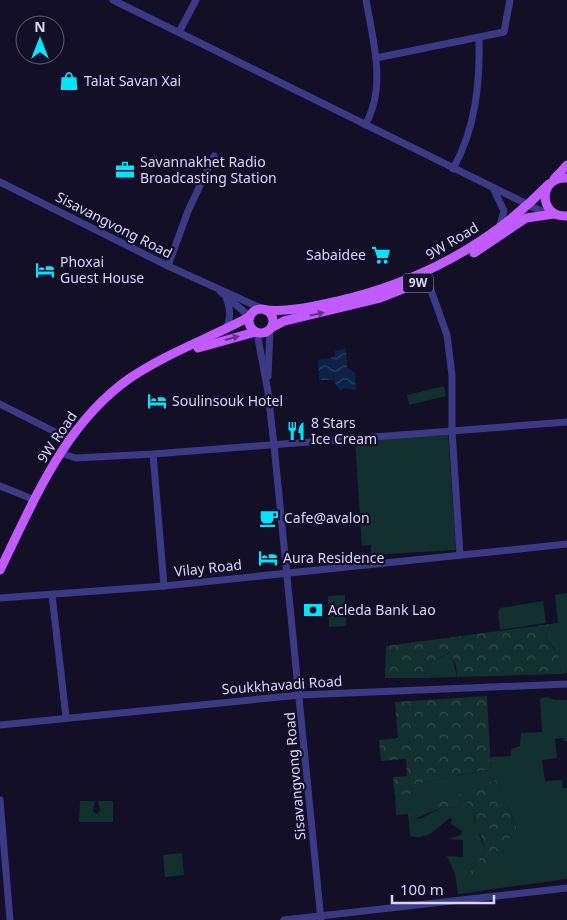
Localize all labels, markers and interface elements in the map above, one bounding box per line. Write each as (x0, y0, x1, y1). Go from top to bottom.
north arrow (15, 15, 65, 65)
text: N (34, 17, 46, 36)
shop icon: Talat Savan Xai (58, 70, 80, 92)
place label: Talat Savan Xai (84, 71, 181, 90)
place label: Savannakhet Radio Broadcasting Station (140, 152, 277, 187)
office icon: Savannakhet Radio Broadcasting Station (114, 159, 136, 181)
street label: Sisavangvong Road (53, 187, 176, 262)
street label: 9W Road (422, 217, 482, 264)
supermarket icon: Sabaidee (370, 244, 392, 266)
place label: Sabaidee (306, 245, 366, 264)
place label: Phoxai Guest House (60, 252, 144, 287)
hotel icon: Phoxai Guest House (34, 259, 56, 281)
road number: 9W (403, 274, 433, 292)
one-way arrow (310, 310, 325, 318)
one-way arrow (225, 334, 240, 342)
hotel icon: Soulinsouk Hotel (146, 390, 168, 412)
place label: Soulinsouk Hotel (172, 391, 283, 410)
street label: 9W Road (32, 407, 81, 466)
place label: 8 Stars Ice Cream (311, 413, 377, 448)
restaurant icon: 8 Stars Ice Cream (285, 420, 307, 442)
cafe icon: Cafe@avalon (258, 507, 280, 529)
place label: Cafe@avalon (284, 508, 370, 527)
hotel icon: Aura Residence (257, 547, 279, 569)
place label: Aura Residence (283, 548, 384, 567)
street label: Vilay Road (173, 555, 243, 580)
bank icon: Acleda Bank Lao (302, 599, 324, 621)
place label: Acleda Bank Lao (328, 600, 436, 619)
street label: Soukkhavadi Road (221, 671, 343, 698)
street label: Sisavangvong Road (279, 711, 310, 841)
scale bar (392, 872, 494, 904)
text: 100 m (400, 879, 444, 899)

